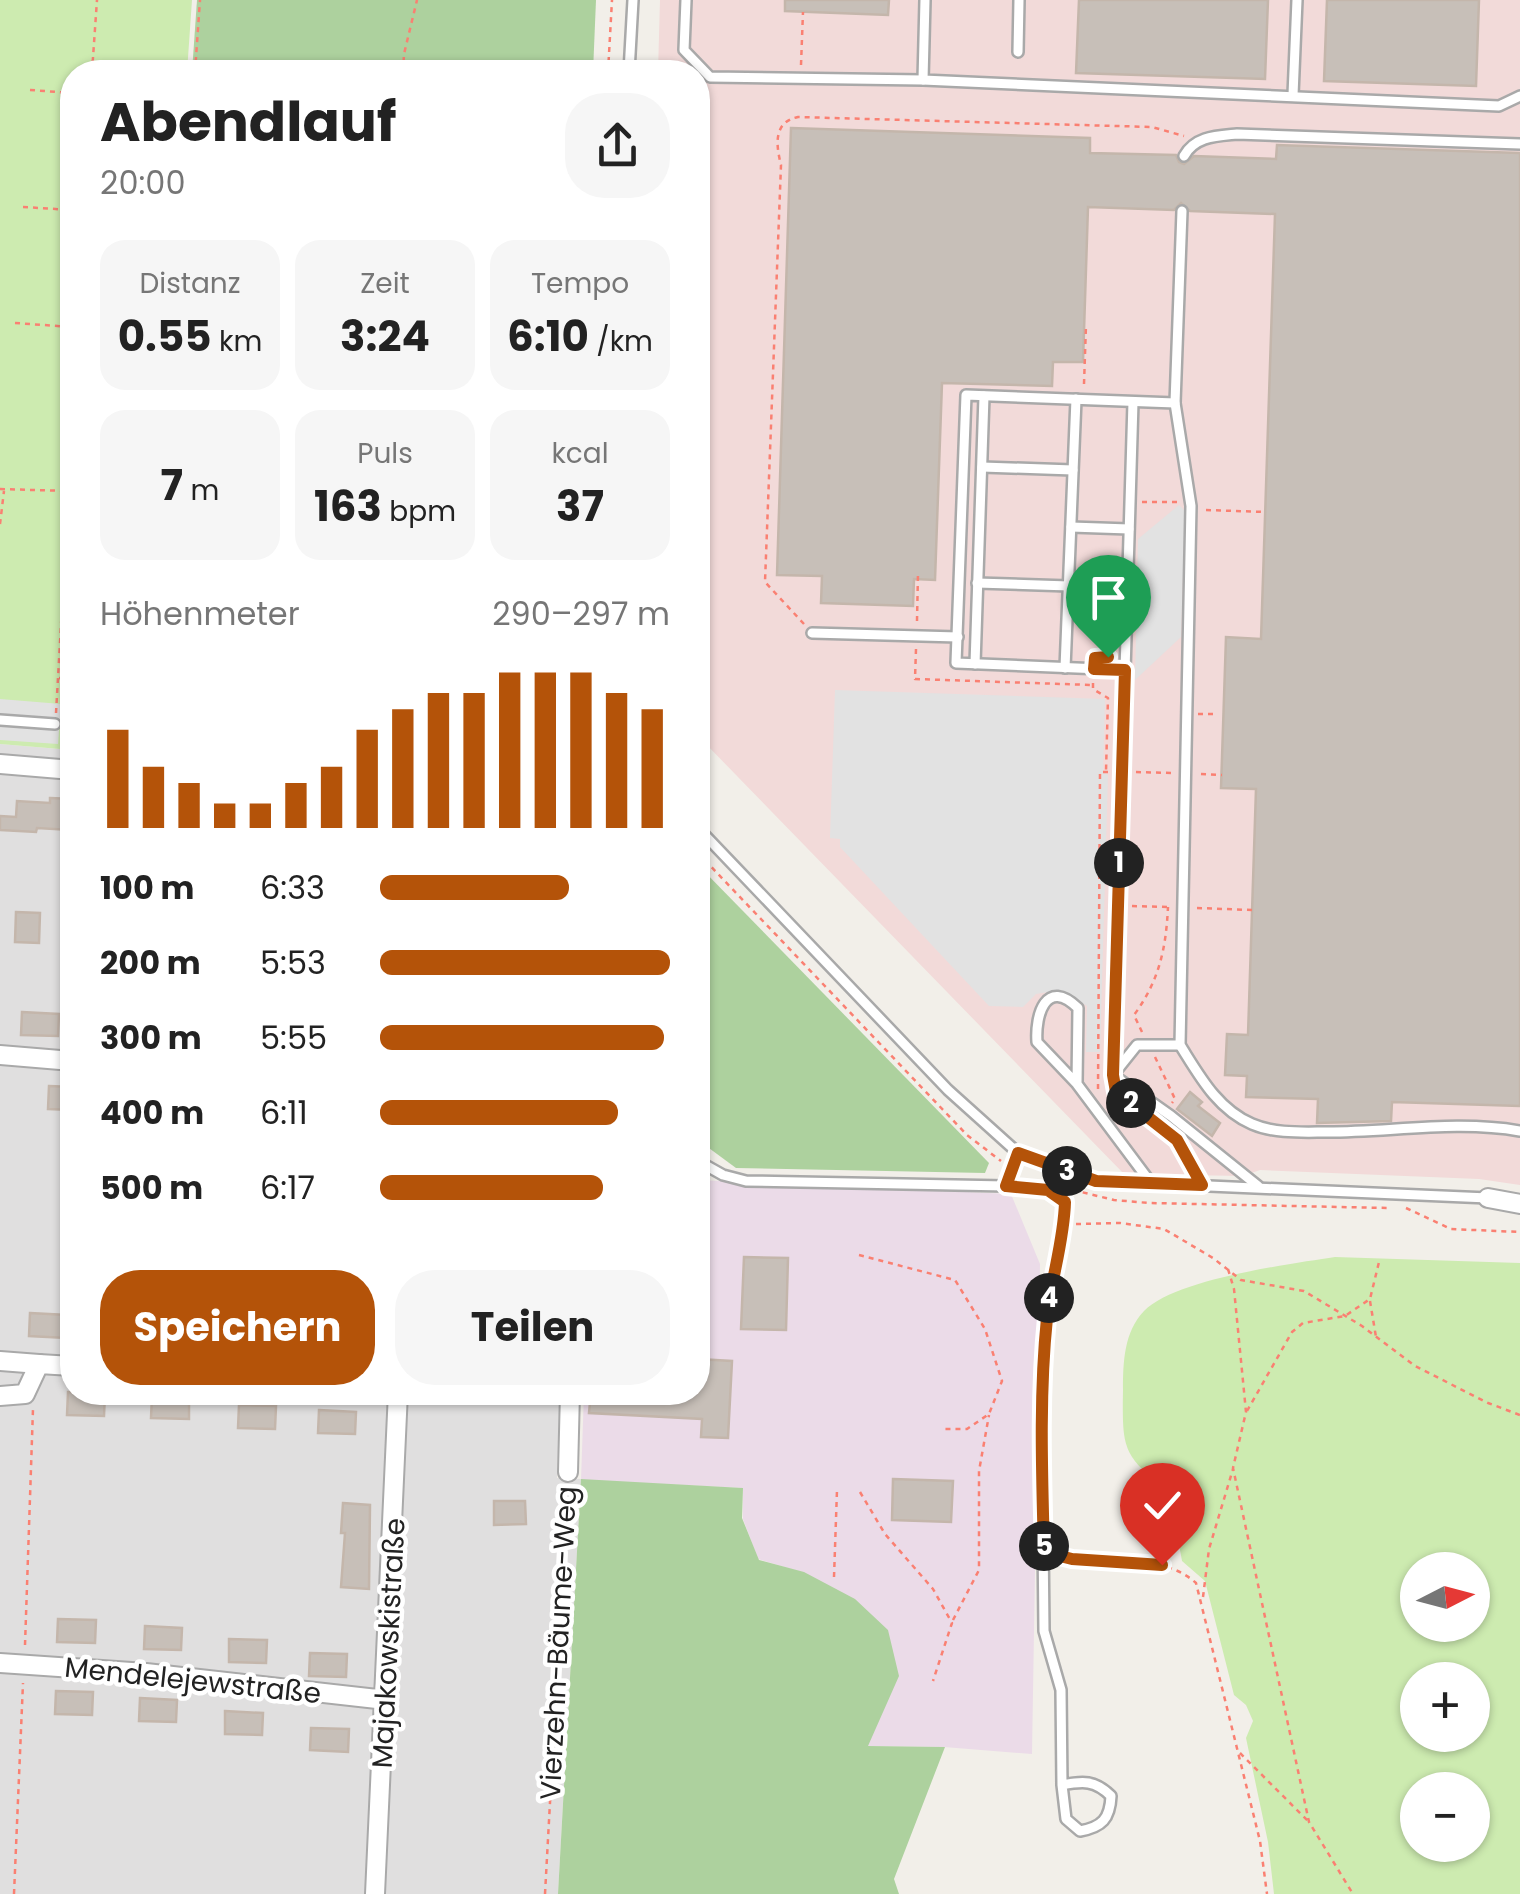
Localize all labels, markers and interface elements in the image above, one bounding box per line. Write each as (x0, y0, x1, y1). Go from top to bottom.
text: Abendlauf (100, 83, 397, 160)
button: share (565, 93, 670, 198)
text: 20:00 (100, 160, 186, 205)
text: Distanz (139, 264, 241, 303)
text: Zeit (360, 264, 410, 303)
text: Tempo (531, 264, 629, 303)
text: 0.55 (118, 307, 212, 366)
text: 3:24 (340, 307, 430, 366)
text: 6:10 (507, 307, 589, 366)
text: km (212, 322, 262, 361)
text: /km (589, 322, 653, 361)
text: Puls (357, 434, 413, 473)
text: kcal (551, 434, 609, 473)
text: 7 (161, 456, 183, 515)
text: m (183, 471, 219, 510)
text: 163 (314, 477, 382, 536)
text: 37 (556, 477, 604, 536)
text: bpm (382, 492, 456, 531)
pin (1066, 555, 1151, 658)
icon: arrive (1081, 570, 1136, 625)
text: Höhenmeter (100, 591, 300, 636)
text: 290–297 m (492, 591, 670, 636)
pin: 1 (1094, 838, 1144, 888)
text: 1 (1114, 843, 1124, 882)
text: 100 m (100, 865, 194, 910)
text: 6:33 (260, 865, 325, 910)
text: 200 m (100, 940, 201, 985)
text: 5:53 (260, 940, 326, 985)
text: 300 m (100, 1015, 202, 1060)
text: 5:55 (260, 1015, 327, 1060)
pin: 2 (1106, 1078, 1156, 1128)
text: 2 (1123, 1083, 1139, 1122)
text: 400 m (100, 1090, 204, 1135)
text: 6:11 (260, 1090, 308, 1135)
pin: 3 (1042, 1146, 1092, 1196)
text: 3 (1059, 1151, 1075, 1190)
text: 500 m (100, 1165, 203, 1210)
text: 6:17 (260, 1165, 315, 1210)
button: Speichern (100, 1270, 375, 1385)
button: Teilen (395, 1270, 670, 1385)
pin: 4 (1024, 1273, 1074, 1323)
text: 4 (1040, 1278, 1058, 1317)
pin (1120, 1463, 1205, 1566)
icon: check (1135, 1478, 1190, 1533)
street label: Vierzehn-Bäume-Weg (531, 1485, 586, 1801)
street label: Majakowskistraße (362, 1517, 415, 1769)
pin: 5 (1019, 1521, 1069, 1571)
text: 5 (1035, 1526, 1053, 1565)
north arrow (1400, 1552, 1490, 1642)
map controls (1400, 1552, 1490, 1862)
street label: Mendelejewstraße (63, 1648, 323, 1713)
button: + (1400, 1662, 1490, 1752)
button: − (1400, 1772, 1490, 1862)

